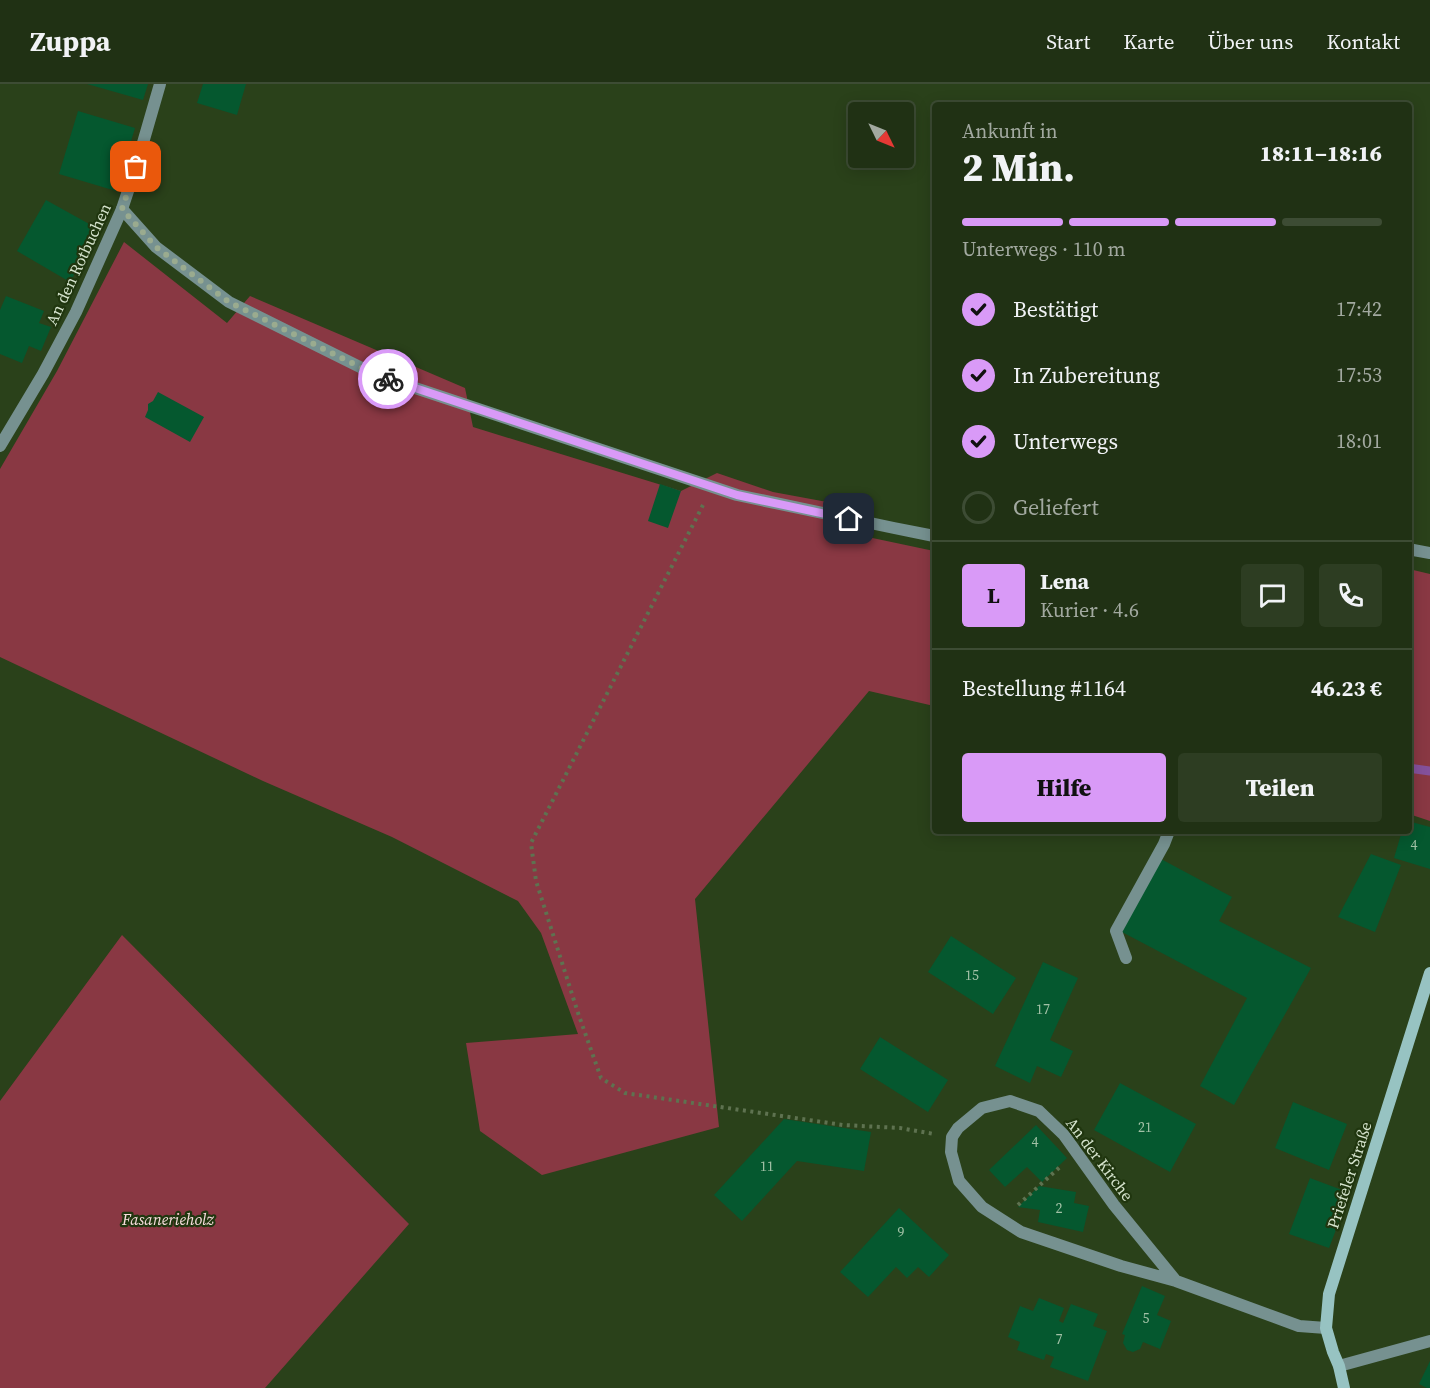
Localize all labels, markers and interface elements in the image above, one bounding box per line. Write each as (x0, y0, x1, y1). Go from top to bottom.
text: Zuppa (30, 22, 111, 60)
text: Start (1046, 27, 1090, 56)
text: Karte (1123, 27, 1174, 56)
text: Über uns (1207, 27, 1293, 56)
text: Kontakt (1326, 27, 1400, 56)
north arrow (848, 102, 914, 168)
map controls (848, 102, 914, 168)
text: Ankunft in (962, 117, 1058, 145)
text: 18:11–18:16 (1260, 138, 1382, 168)
pin (110, 141, 161, 192)
text: 2 Min. (962, 141, 1075, 194)
icon: bag (119, 150, 152, 183)
street label: An den Rotbuchen (40, 199, 116, 329)
text: Unterwegs · 110 m (962, 235, 1125, 263)
icon: check (962, 293, 995, 326)
text: Bestätigt (1013, 294, 1098, 324)
text: 17:42 (1336, 295, 1382, 323)
courier (358, 349, 418, 409)
icon: check (962, 359, 995, 392)
text: In Zubereitung (1013, 360, 1160, 390)
text: 17:53 (1336, 361, 1382, 389)
icon: bike (372, 363, 405, 396)
icon: check (962, 425, 995, 458)
text: Unterwegs (1013, 426, 1118, 456)
text: 18:01 (1336, 427, 1382, 455)
text: Geliefert (1013, 492, 1099, 522)
pin (823, 493, 874, 544)
icon: home (832, 502, 865, 535)
button: chat (1241, 564, 1304, 627)
button: phone (1319, 564, 1382, 627)
text: Lena (1040, 566, 1089, 596)
text: L (987, 580, 1000, 610)
text: Kurier · 4.6 (1040, 596, 1139, 624)
text: Bestellung #1164 (962, 673, 1126, 703)
text: 46.23 € (1311, 673, 1382, 703)
button: Hilfe (962, 753, 1166, 822)
button: Teilen (1178, 753, 1382, 822)
house number: 4 (1411, 835, 1418, 855)
house number: 15 (965, 965, 979, 985)
house number: 17 (1036, 999, 1050, 1019)
street label: An der Kirche (1061, 1113, 1139, 1205)
house number: 21 (1138, 1117, 1152, 1137)
street label: Priefeler Straße (1321, 1119, 1377, 1231)
house number: 4 (1032, 1132, 1039, 1152)
house number: 11 (760, 1156, 774, 1176)
house number: 2 (1056, 1198, 1063, 1218)
park label: Fasanerieholz (121, 1208, 215, 1230)
house number: 9 (898, 1222, 905, 1242)
house number: 5 (1143, 1308, 1150, 1328)
house number: 7 (1056, 1329, 1063, 1349)

